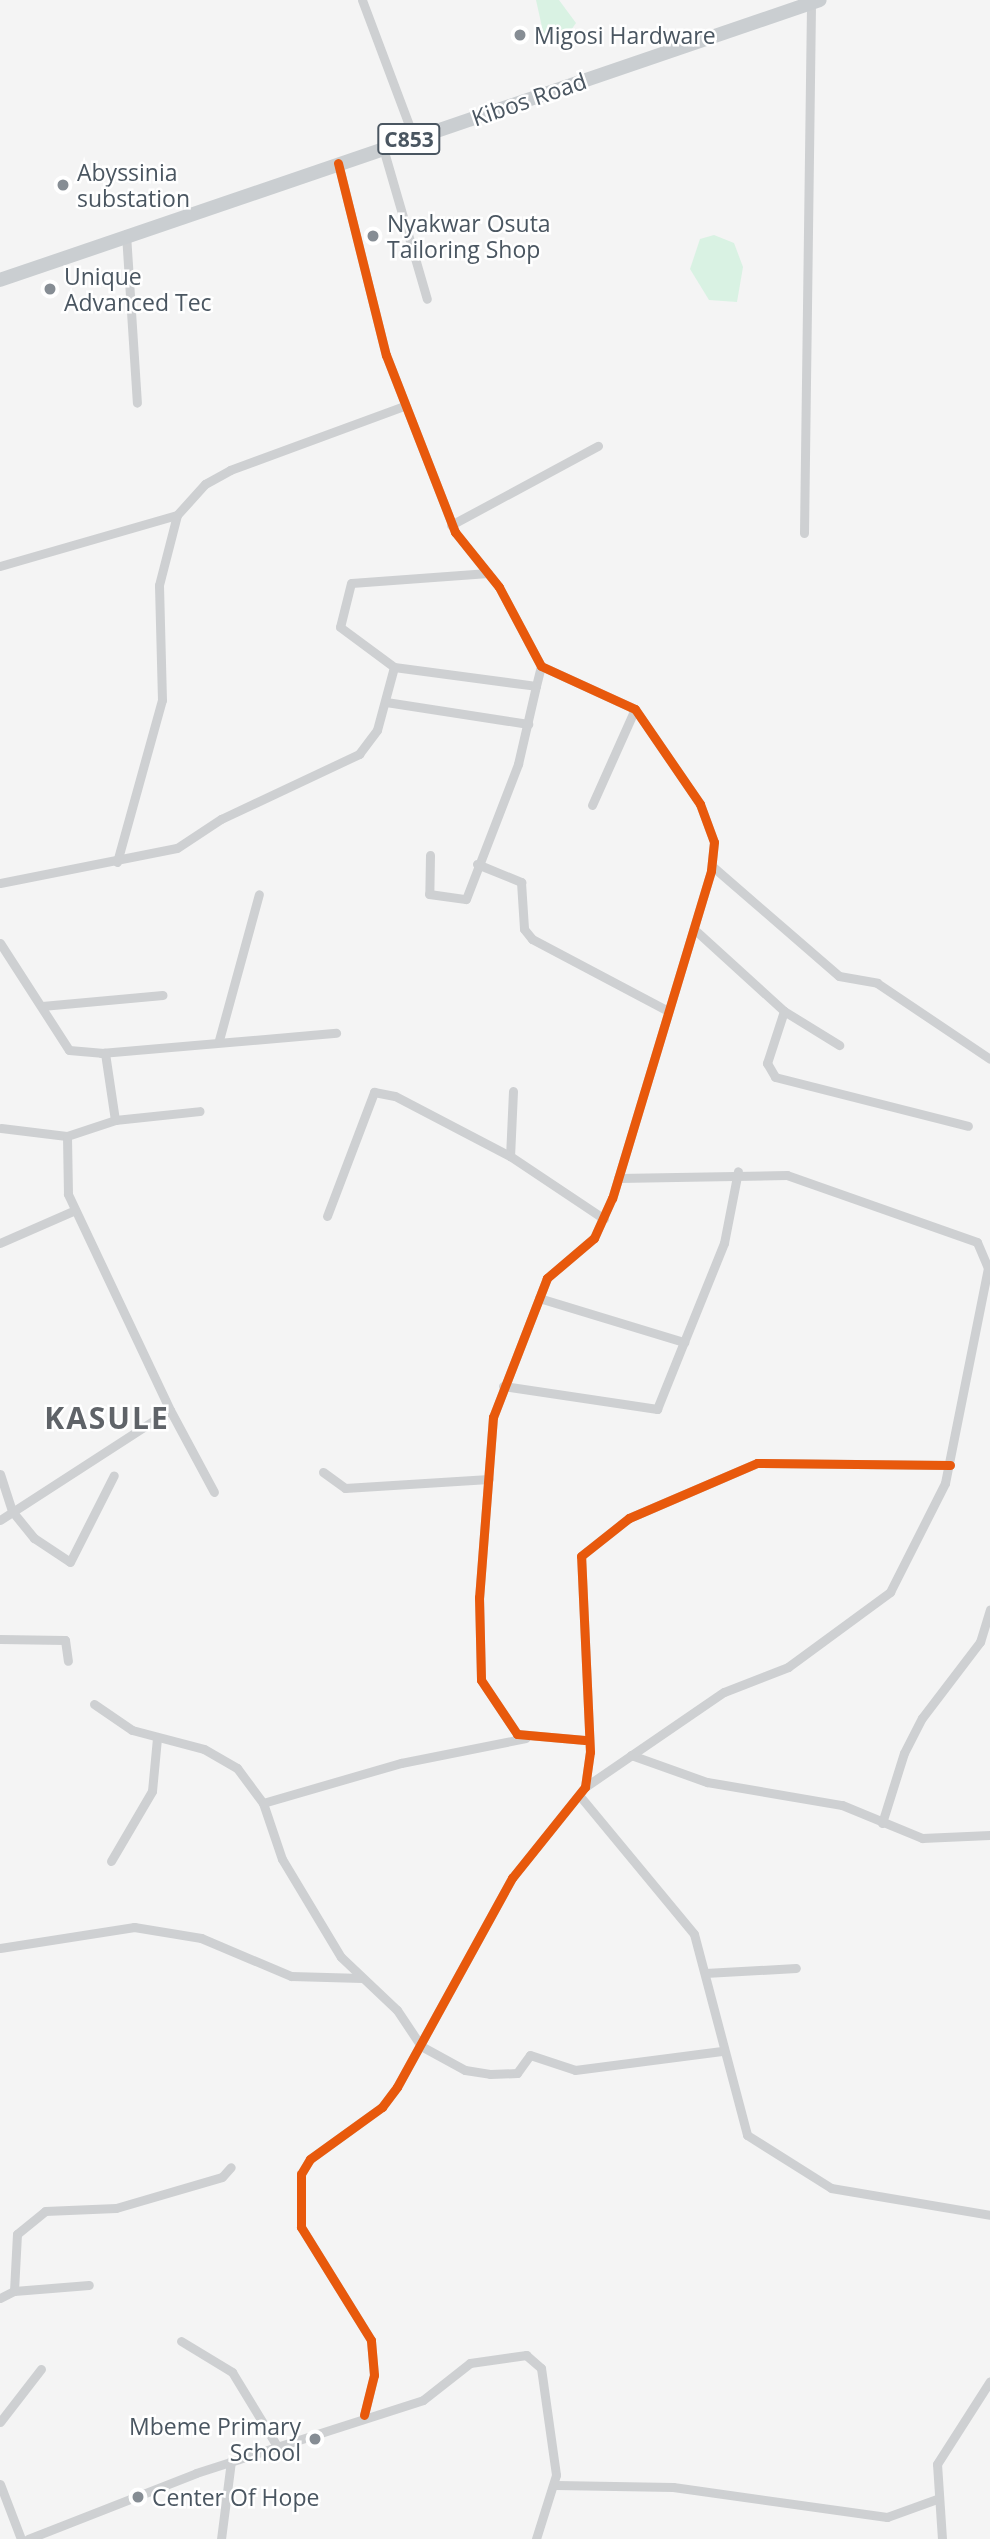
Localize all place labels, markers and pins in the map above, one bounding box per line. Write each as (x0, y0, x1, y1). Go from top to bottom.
place label: Migosi Hardware (534, 21, 716, 49)
marker: Migosi Hardware (512, 27, 528, 43)
place label: Abyssinia substation (77, 158, 190, 212)
marker: Abyssinia substation (55, 177, 71, 193)
place label: Nyakwar Osuta Tailoring Shop (387, 209, 551, 263)
marker: Nyakwar Osuta Tailoring Shop (365, 228, 381, 244)
place label: Unique Advanced Tec (64, 262, 212, 316)
marker: Unique Advanced Tec (42, 281, 58, 297)
place label: Mbeme Primary School (129, 2412, 301, 2466)
marker: Mbeme Primary School (307, 2431, 323, 2447)
place label: Center Of Hope (152, 2483, 319, 2511)
marker: Center Of Hope (130, 2489, 146, 2505)

